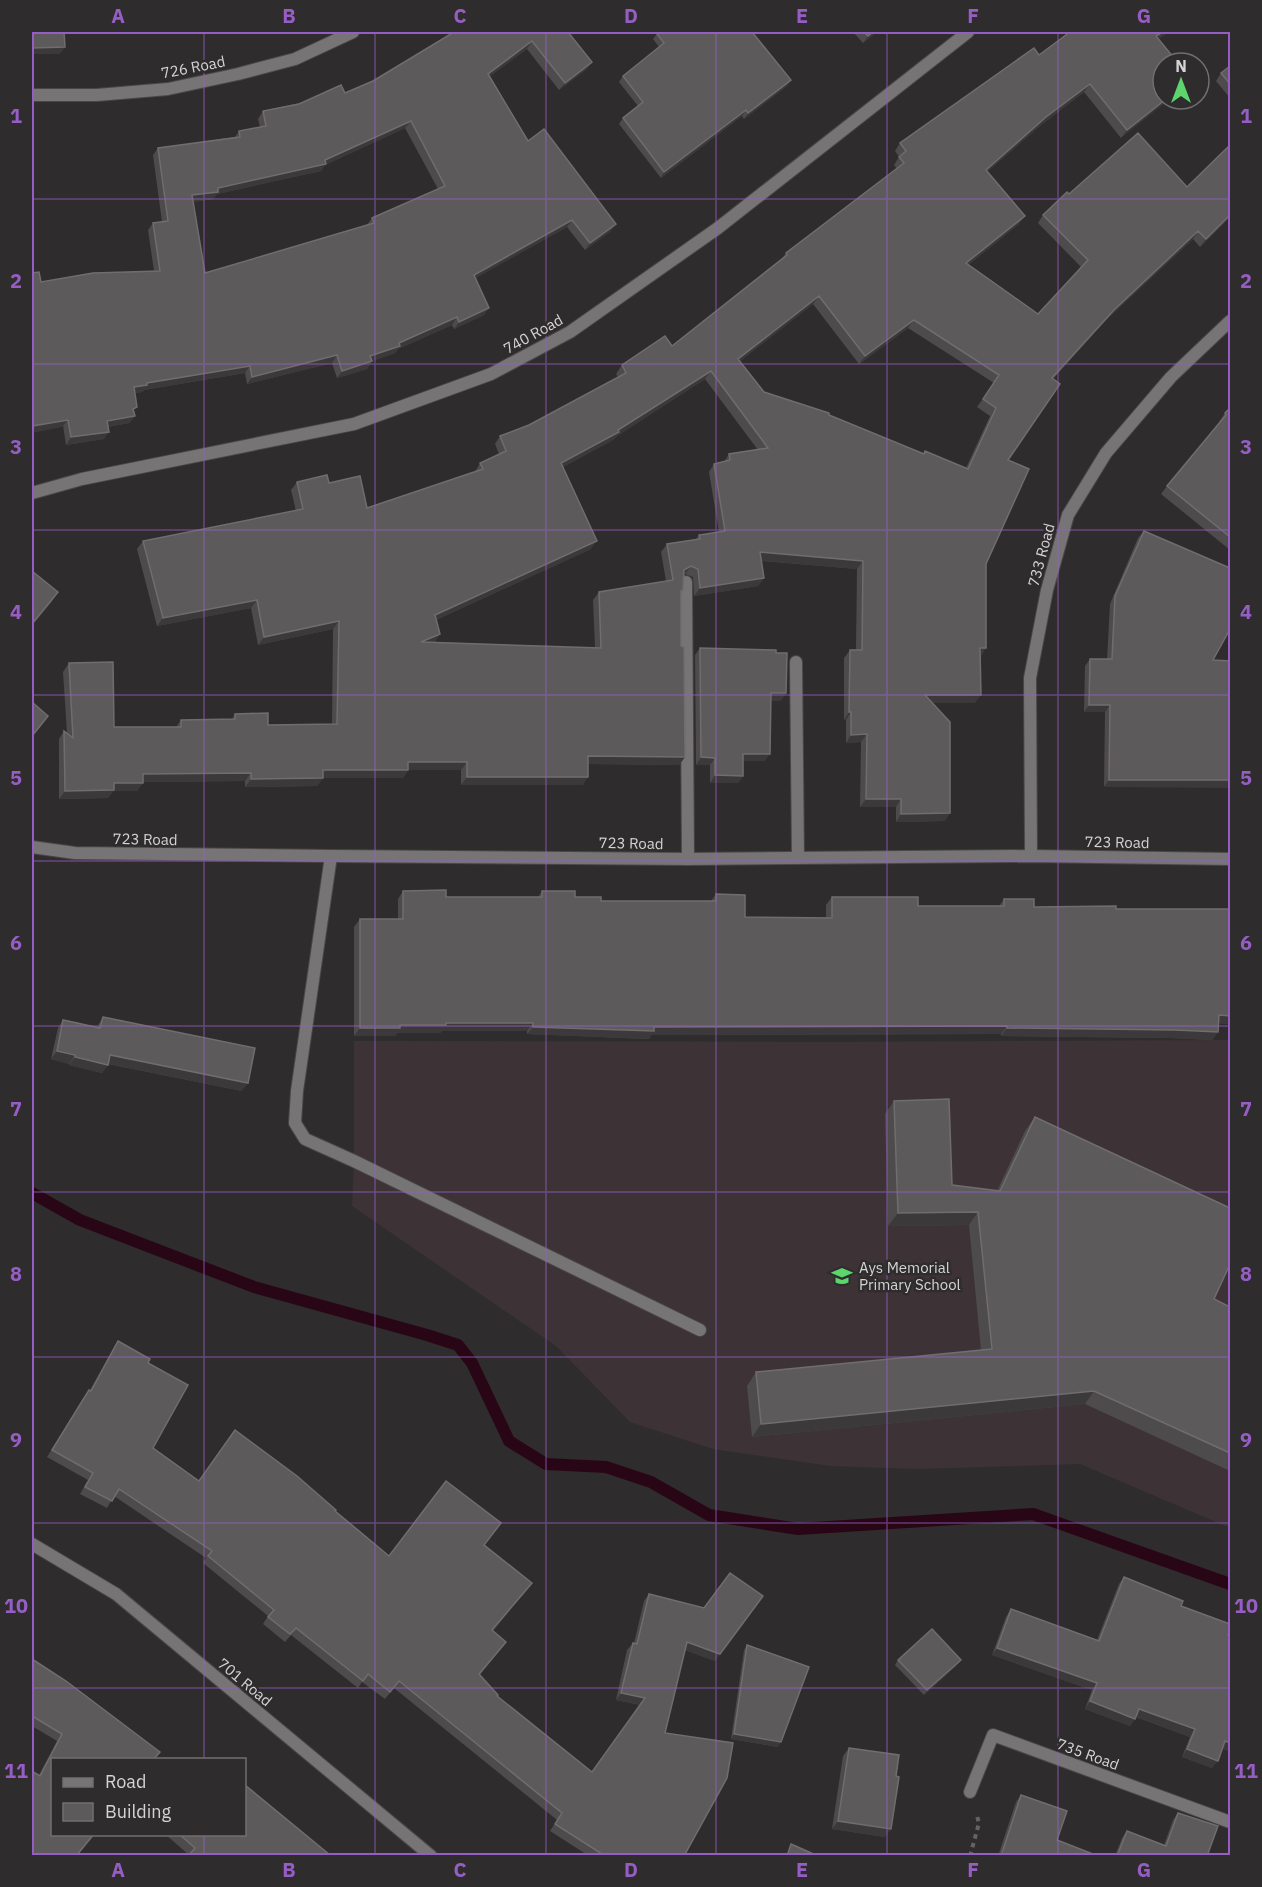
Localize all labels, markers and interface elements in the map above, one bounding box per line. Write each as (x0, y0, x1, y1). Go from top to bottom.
text: A (111, 2, 125, 29)
text: B (282, 2, 296, 29)
text: C (453, 2, 467, 29)
text: D (624, 2, 638, 29)
text: E (796, 2, 808, 29)
text: F (967, 2, 979, 29)
text: G (1137, 2, 1151, 29)
street label: 726 Road (159, 51, 227, 83)
north arrow (1151, 51, 1211, 111)
text: N (1175, 56, 1187, 76)
text: 1 (10, 102, 22, 129)
text: 1 (1240, 102, 1252, 129)
text: 2 (10, 267, 22, 294)
text: 2 (1240, 267, 1252, 294)
street label: 740 Road (500, 310, 566, 358)
text: 3 (10, 433, 22, 460)
text: 3 (1240, 433, 1252, 460)
street label: 733 Road (1023, 521, 1059, 589)
text: 4 (10, 598, 22, 625)
text: 4 (1240, 598, 1252, 625)
text: 5 (10, 764, 22, 791)
text: 5 (1240, 764, 1252, 791)
street label: 723 Road (112, 829, 178, 849)
street label: 723 Road (1084, 832, 1150, 852)
street label: 723 Road (598, 833, 664, 853)
text: 6 (10, 929, 22, 956)
text: 6 (1240, 929, 1252, 956)
text: 7 (10, 1095, 22, 1122)
text: 7 (1240, 1095, 1252, 1122)
place label: Ays Memorial Primary School (859, 1258, 961, 1294)
text: 8 (10, 1260, 22, 1287)
text: 8 (1240, 1260, 1252, 1287)
school or university icon: Ays Memorial Primary School (830, 1264, 854, 1288)
text: 9 (10, 1426, 22, 1453)
text: 9 (1240, 1426, 1252, 1453)
text: 10 (4, 1592, 28, 1619)
text: 10 (1234, 1592, 1258, 1619)
street label: 701 Road (214, 1654, 276, 1710)
street label: 735 Road (1054, 1734, 1122, 1774)
text: 11 (4, 1757, 28, 1784)
text: 11 (1234, 1757, 1258, 1784)
legend (51, 1758, 246, 1836)
text: Road (105, 1770, 146, 1793)
text: Building (105, 1800, 172, 1823)
text: A (111, 1856, 125, 1883)
text: B (282, 1856, 296, 1883)
text: C (453, 1856, 467, 1883)
text: D (624, 1856, 638, 1883)
text: E (796, 1856, 808, 1883)
text: F (967, 1856, 979, 1883)
text: G (1137, 1856, 1151, 1883)

